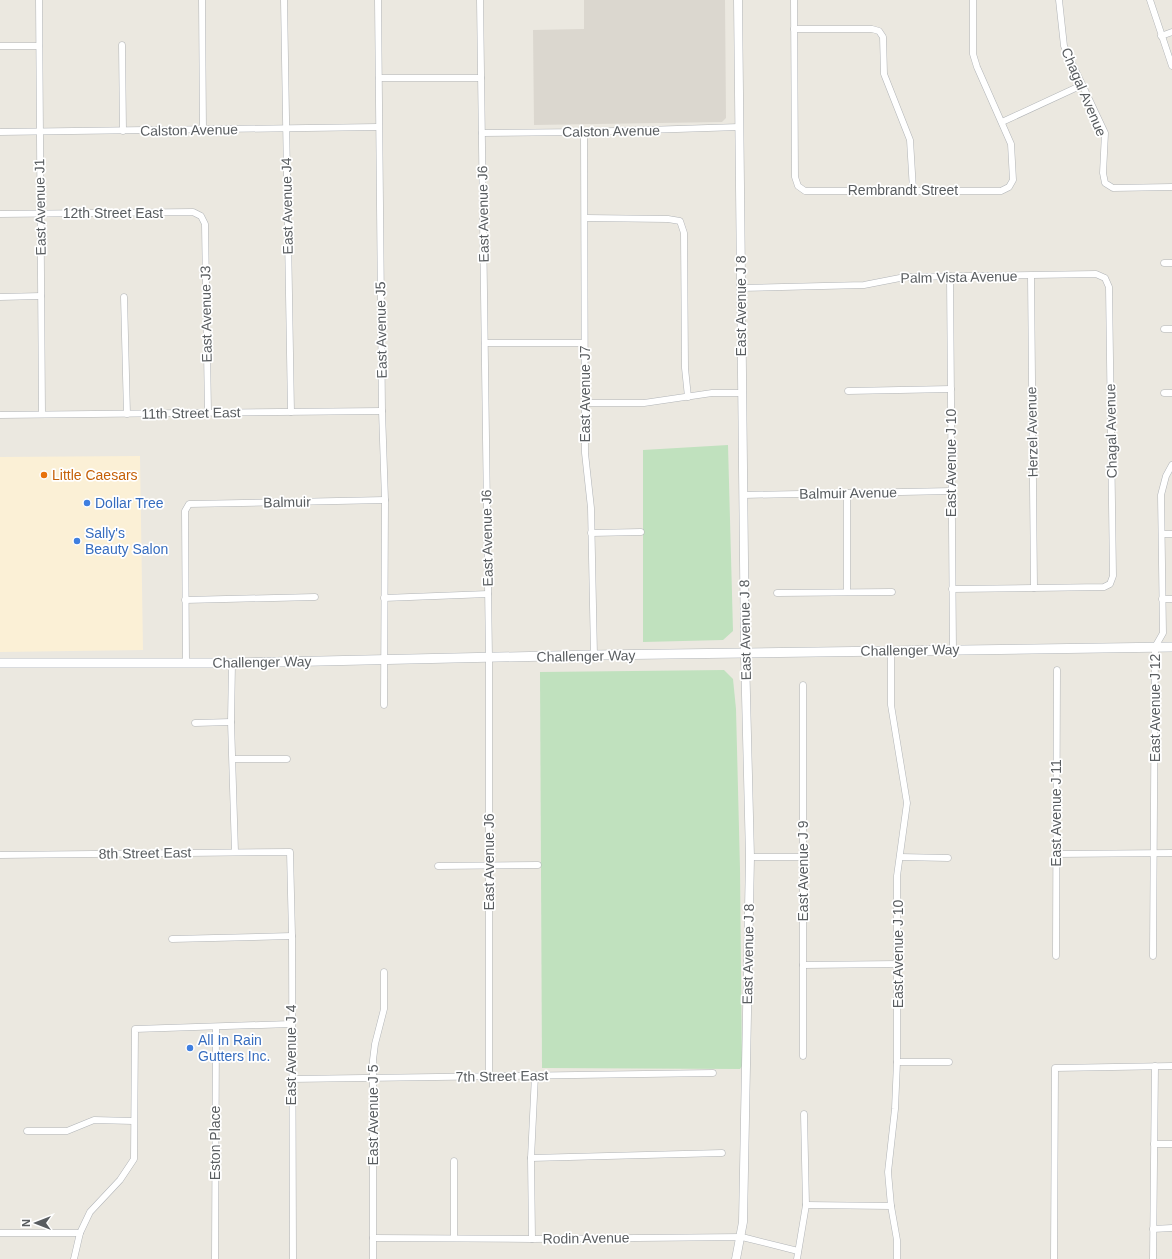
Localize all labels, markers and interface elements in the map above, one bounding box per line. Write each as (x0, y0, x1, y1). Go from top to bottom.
street label: Chagal Avenue (1058, 45, 1110, 139)
street label: Calston Avenue (140, 121, 238, 139)
street label: Calston Avenue (562, 122, 660, 140)
street label: East Avenue J4 (278, 157, 296, 255)
street label: East Avenue J1 (31, 158, 49, 256)
street label: East Avenue J6 (474, 165, 492, 263)
street label: Rembrandt Street (848, 182, 958, 198)
street label: 12th Street East (63, 205, 163, 221)
street label: East Avenue J 8 (733, 255, 749, 356)
street label: East Avenue J3 (197, 265, 215, 363)
street label: Palm Vista Avenue (900, 268, 1018, 286)
street label: East Avenue J5 (372, 281, 390, 379)
street label: East Avenue J7 (577, 345, 593, 443)
street label: Chagal Avenue (1102, 383, 1120, 478)
street label: Herzel Avenue (1023, 386, 1041, 478)
street label: 11th Street East (141, 404, 241, 422)
street label: East Avenue J 10 (943, 408, 959, 517)
place label: Little Caesars (52, 467, 138, 483)
marker: Little Caesars (39, 470, 49, 480)
street label: Balmuir Avenue (799, 484, 897, 502)
street label: East Avenue J6 (478, 489, 496, 587)
street label: Balmuir (263, 494, 311, 510)
place label: Dollar Tree (95, 495, 164, 511)
marker: Dollar Tree (82, 498, 92, 508)
place label: Sally's Beauty Salon (85, 525, 168, 557)
marker: Sally's Beauty Salon (72, 536, 82, 546)
street label: East Avenue J 8 (736, 579, 754, 681)
street label: Challenger Way (860, 641, 960, 659)
street label: Challenger Way (536, 647, 636, 665)
street label: Challenger Way (212, 653, 312, 671)
street label: East Avenue J 12 (1147, 653, 1163, 762)
street label: East Avenue J 11 (1048, 759, 1064, 867)
street label: East Avenue J6 (481, 813, 497, 911)
street label: East Avenue J 9 (795, 820, 811, 921)
street label: 8th Street East (99, 844, 192, 862)
street label: East Avenue J 10 (890, 899, 906, 1008)
street label: East Avenue J 8 (739, 903, 757, 1005)
street label: East Avenue J 4 (283, 1004, 299, 1105)
place label: All In Rain Gutters Inc. (198, 1032, 270, 1064)
marker: All In Rain Gutters Inc. (185, 1043, 195, 1053)
street label: East Avenue J 5 (365, 1064, 381, 1165)
street label: 7th Street East (456, 1067, 549, 1085)
street label: Eston Place (207, 1105, 223, 1180)
north arrow (16, 1203, 56, 1243)
text: N (20, 1219, 32, 1227)
street label: Rodin Avenue (542, 1229, 630, 1247)

